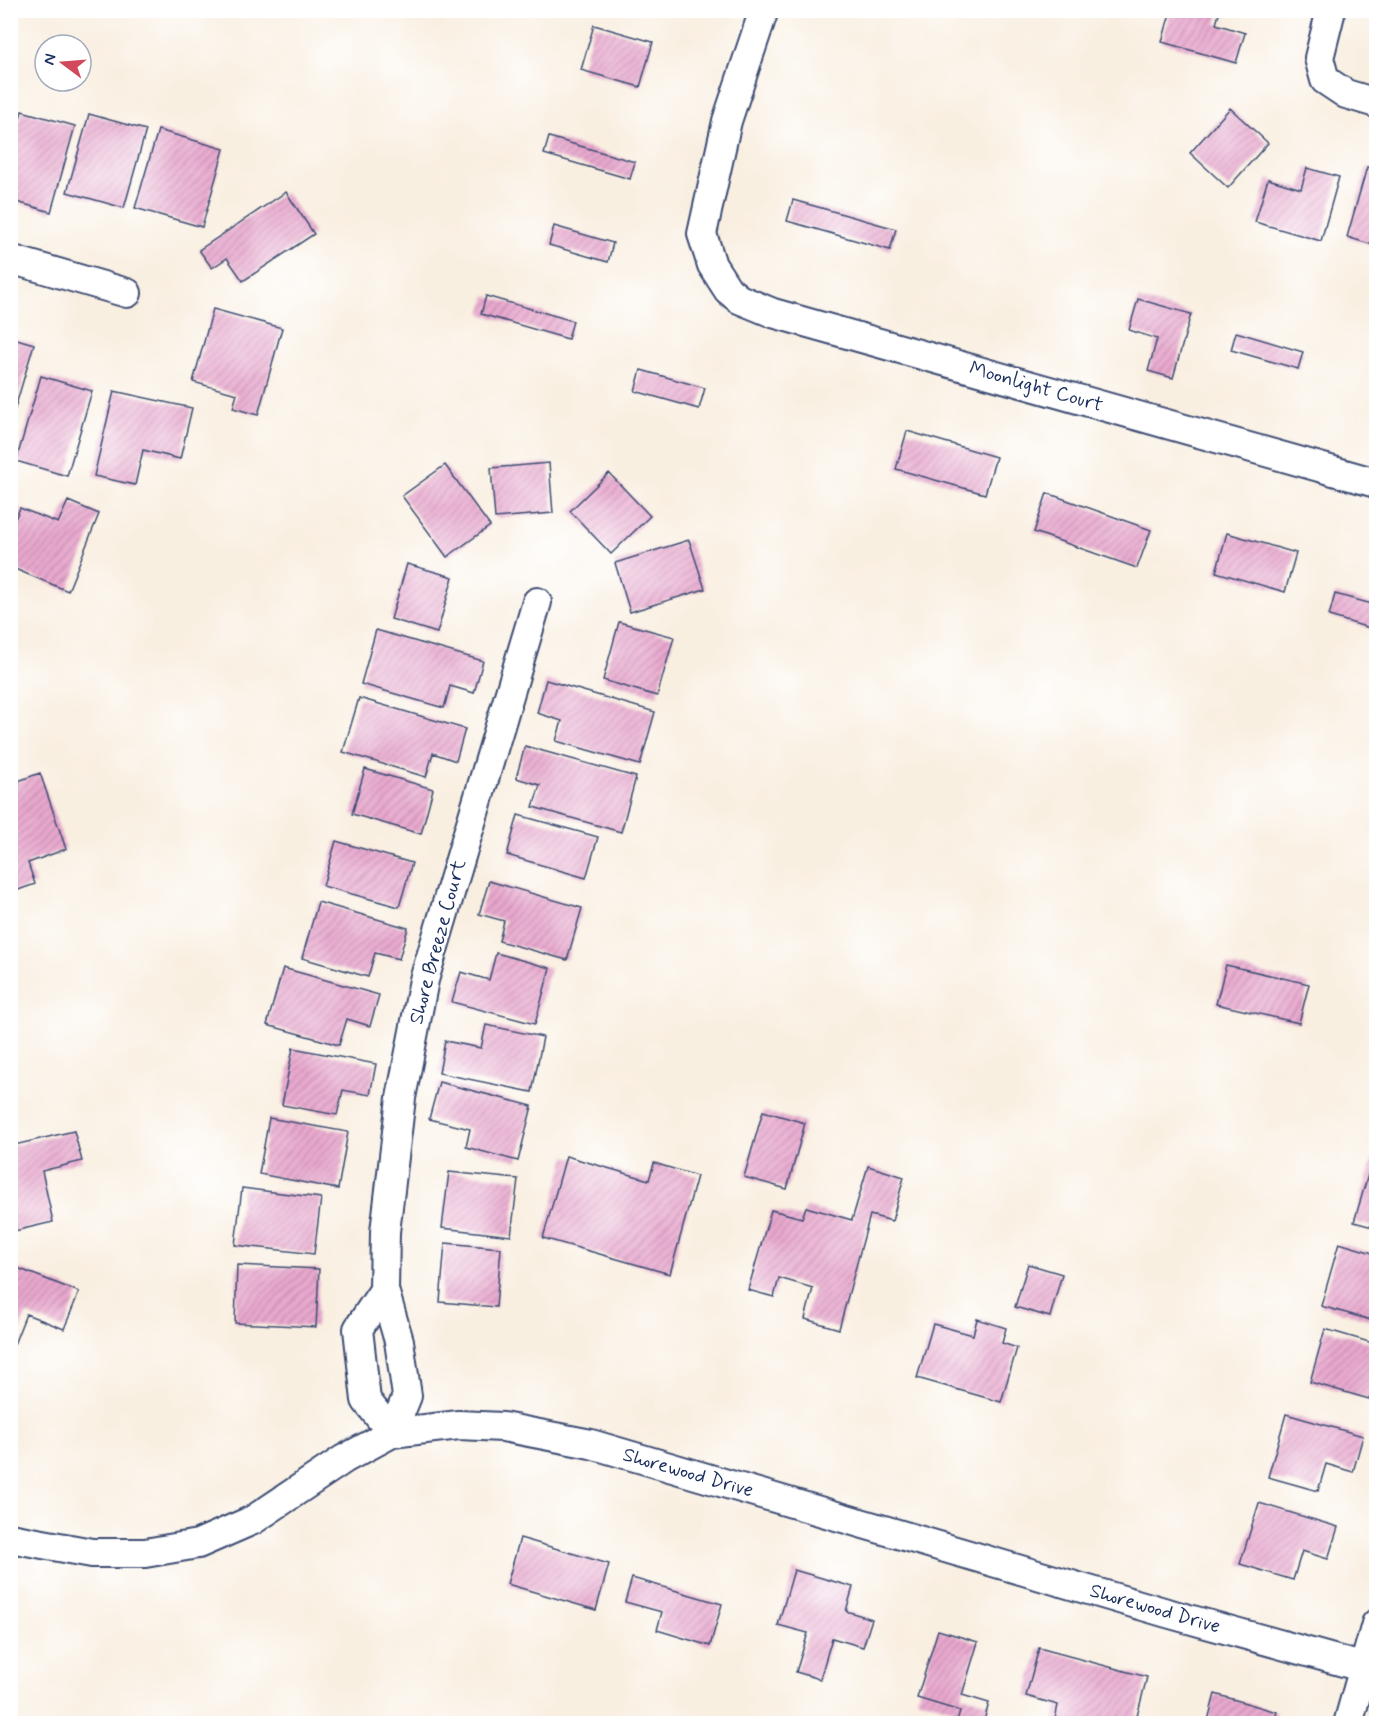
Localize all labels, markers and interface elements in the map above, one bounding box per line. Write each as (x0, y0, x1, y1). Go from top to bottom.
north arrow (33, 33, 93, 93)
text: N (38, 51, 62, 67)
street label: Moonlight Court (966, 355, 1106, 419)
street label: Shore Breeze Court (403, 856, 473, 1027)
street label: Shorewood Drive (620, 1441, 756, 1505)
street label: Shorewood Drive (1087, 1577, 1223, 1641)

